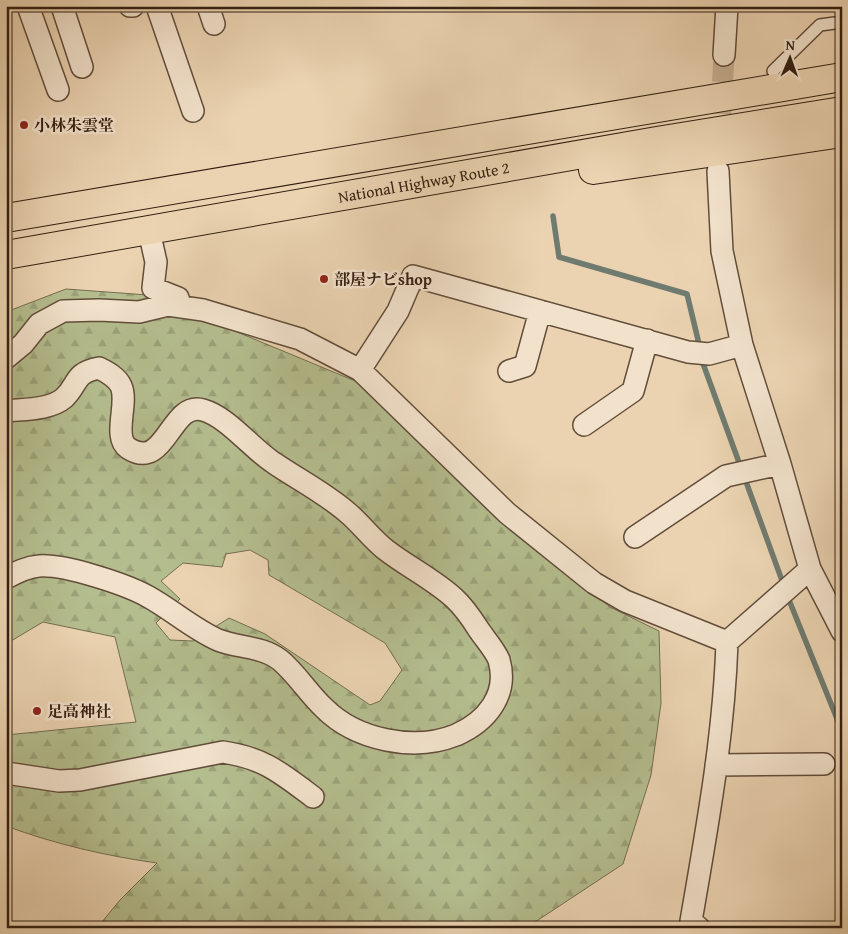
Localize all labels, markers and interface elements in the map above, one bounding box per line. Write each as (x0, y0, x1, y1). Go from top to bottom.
north arrow (766, 32, 816, 82)
text: N (785, 35, 796, 55)
place label: 小林朱雲堂 (34, 113, 114, 137)
marker: 小林朱雲堂 (18, 119, 30, 131)
street label: National Highway Route 2 (336, 155, 511, 209)
place label: 部屋ナビshop (334, 267, 432, 291)
marker: 部屋ナビshop (318, 273, 330, 285)
place label: 足高神社 (47, 699, 111, 723)
marker: 足高神社 (31, 705, 43, 717)

